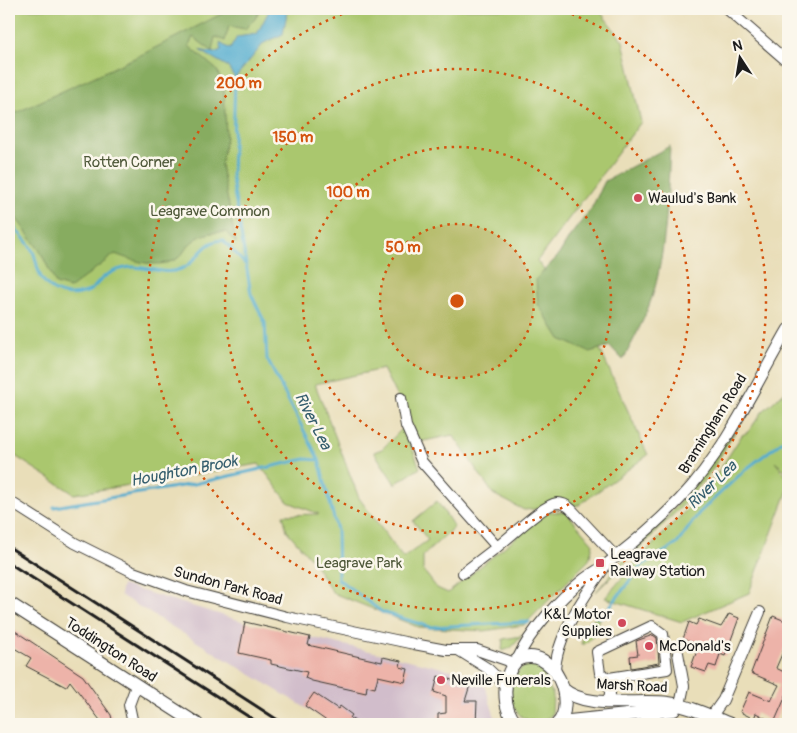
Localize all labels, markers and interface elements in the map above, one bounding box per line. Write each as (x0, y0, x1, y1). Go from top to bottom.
north arrow (714, 32, 764, 82)
text: N (731, 36, 744, 55)
text: 200 m (216, 74, 262, 93)
text: 150 m (273, 128, 313, 147)
park label: Rotten Corner (83, 153, 175, 172)
text: 100 m (327, 183, 369, 202)
place label: Waulud's Bank (648, 189, 737, 208)
marker: Waulud's Bank (632, 192, 644, 204)
park label: Leagrave Common (150, 202, 270, 221)
text: 50 m (386, 238, 420, 257)
centre of rings (448, 292, 466, 310)
street label: Bramingham Road (675, 370, 751, 478)
water label: River Lea (290, 389, 337, 454)
water label: Houghton Brook (129, 451, 240, 491)
water label: River Lea (683, 455, 742, 513)
place label: Leagrave Railway Station (610, 545, 705, 581)
park label: Leagrave Park (316, 554, 403, 573)
marker: Leagrave Railway Station (594, 557, 606, 569)
street label: Sundon Park Road (171, 562, 285, 610)
place label: K&L Motor Supplies (544, 605, 613, 641)
street label: Toddington Road (61, 613, 161, 687)
marker: K&L Motor Supplies (616, 617, 628, 629)
place label: McDonald's (659, 637, 731, 656)
marker: McDonald's (643, 640, 655, 652)
place label: Neville Funerals (451, 671, 551, 690)
marker: Neville Funerals (435, 674, 447, 686)
street label: Marsh Road (596, 675, 668, 697)

